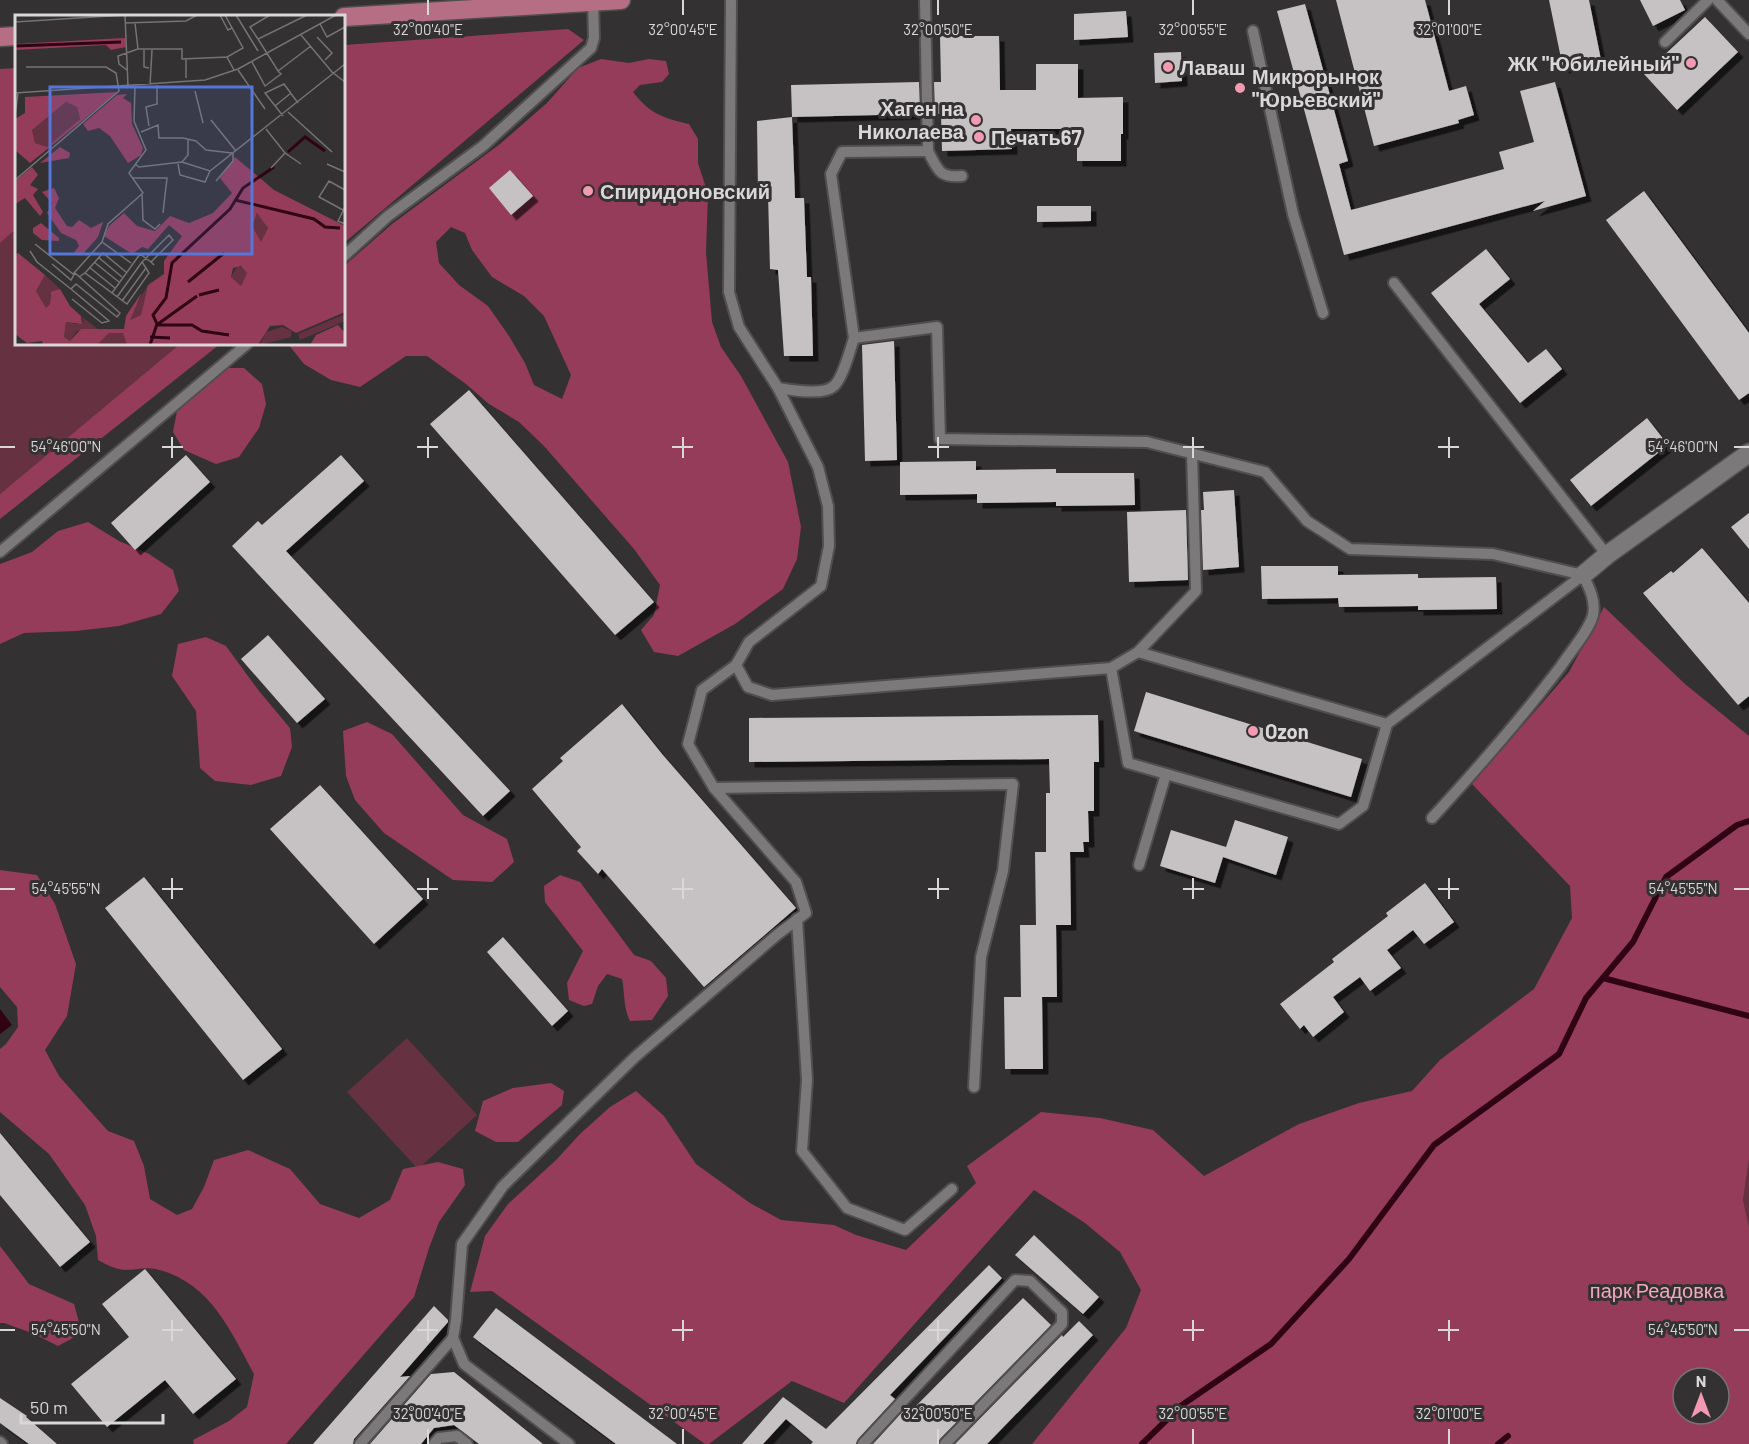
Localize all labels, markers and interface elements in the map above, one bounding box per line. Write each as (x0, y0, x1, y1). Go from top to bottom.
inset map (15, 15, 345, 345)
text: 32°00'40"E (393, 20, 463, 38)
text: 32°00'45"E (648, 20, 718, 38)
text: 32°00'50"E (903, 20, 973, 38)
text: 32°00'55"E (1159, 20, 1227, 38)
text: 32°01'00"E (1416, 20, 1482, 38)
place label: ЖК "Юбилейный" (1507, 51, 1679, 75)
place label: Лаваш (1180, 55, 1245, 79)
marker: ЖК "Юбилейный" (1684, 56, 1698, 70)
marker: Лаваш (1161, 60, 1175, 74)
place label: Микрорынок "Юрьевский" (1252, 64, 1380, 111)
marker: Микрорынок "Юрьевский" (1233, 81, 1247, 95)
place label: Хаген на Николаева (858, 96, 965, 143)
marker: Хаген на Николаева (969, 113, 983, 127)
place label: Печать67 (991, 125, 1082, 149)
marker: Печать67 (972, 130, 986, 144)
place label: Спиридоновский (600, 179, 770, 203)
marker: Спиридоновский (581, 184, 595, 198)
text: 54°46'00"N (31, 437, 101, 455)
text: 54°46'00"N (1648, 437, 1718, 455)
place label: Ozon (1265, 719, 1309, 743)
marker: Ozon (1246, 724, 1260, 738)
text: 54°45'55"N (31, 879, 101, 897)
text: 54°45'55"N (1648, 879, 1718, 897)
park label: парк Реадовка (1590, 1278, 1725, 1302)
text: 54°45'50"N (31, 1320, 101, 1338)
text: 54°45'50"N (1648, 1320, 1718, 1338)
north arrow (1671, 1366, 1731, 1426)
text: N (1696, 1371, 1706, 1390)
scale bar (21, 1387, 164, 1425)
text: 50 m (30, 1396, 68, 1418)
text: 32°00'40"E (393, 1404, 463, 1422)
text: 32°00'45"E (648, 1404, 718, 1422)
text: 32°00'50"E (903, 1404, 973, 1422)
text: 32°00'55"E (1159, 1404, 1227, 1422)
text: 32°01'00"E (1416, 1404, 1482, 1422)

